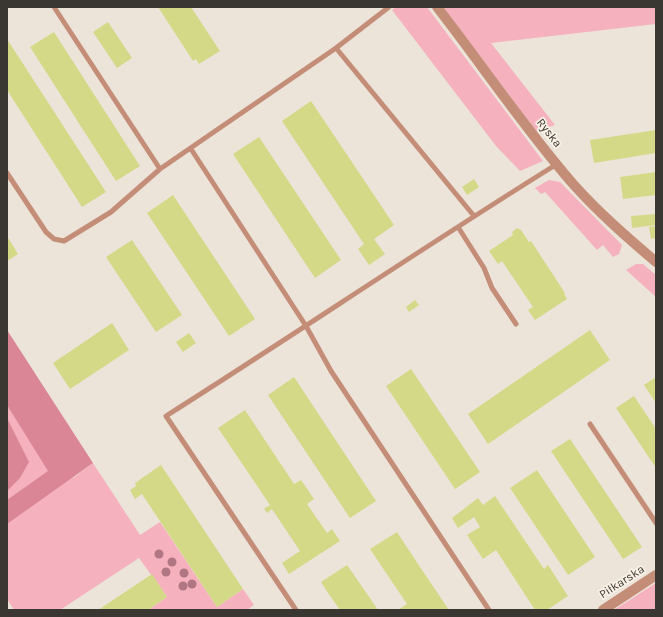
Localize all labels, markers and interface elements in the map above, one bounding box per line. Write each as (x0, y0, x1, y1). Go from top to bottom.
street label: Ryska (533, 116, 565, 150)
street label: Piłkarska (597, 562, 647, 602)

